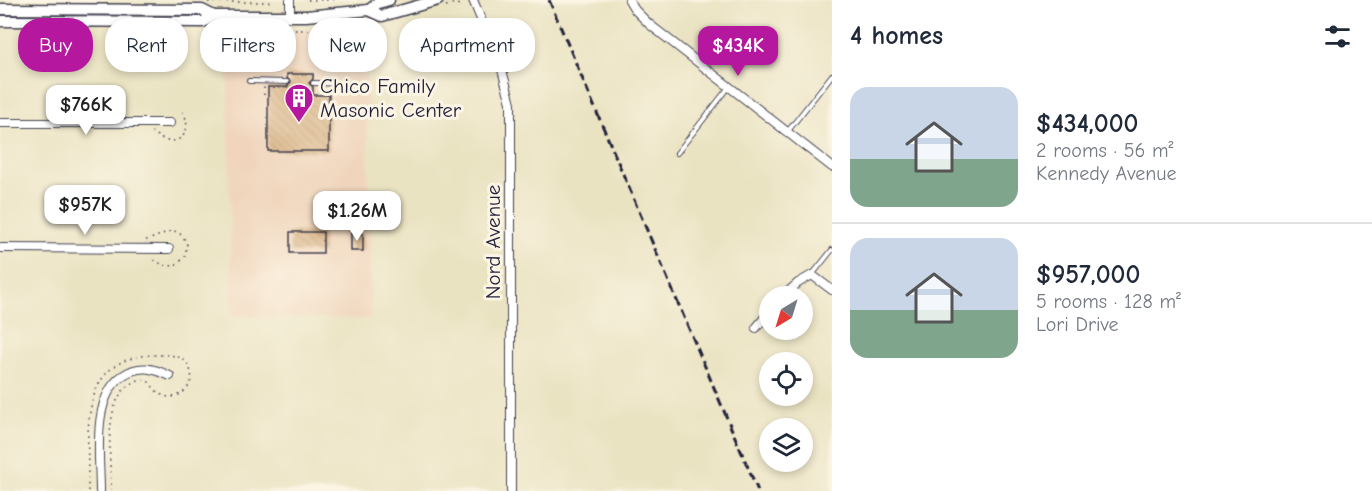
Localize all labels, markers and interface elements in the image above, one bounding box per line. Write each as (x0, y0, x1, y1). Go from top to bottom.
chip: Buy (18, 18, 93, 72)
chip: Rent (105, 18, 188, 72)
chip: Filters (200, 18, 296, 72)
chip: New (308, 18, 387, 72)
chip: Apartment (399, 18, 535, 72)
icon: filters (1321, 20, 1354, 53)
text: 4 homes (850, 21, 943, 51)
pin: $434K (696, 26, 780, 77)
text: $434K (712, 34, 764, 57)
place label: Chico Family Masonic Center (320, 74, 462, 122)
building icon: Chico Family Masonic Center (283, 82, 315, 124)
pin: $766K (44, 85, 128, 136)
text: $766K (60, 93, 112, 116)
text: $434,000 (1036, 109, 1138, 139)
icon: home (898, 111, 970, 183)
text: 2 rooms · 56 m² (1036, 139, 1174, 162)
text: Kennedy Avenue (1036, 162, 1176, 185)
pin: $957K (43, 185, 127, 236)
street label: Nord Avenue (481, 185, 505, 299)
pin: $1.26M (308, 191, 406, 242)
text: $957K (58, 193, 112, 216)
text: $1.26M (327, 199, 387, 222)
text: $957,000 (1036, 260, 1140, 290)
icon: home (898, 262, 970, 334)
north arrow (759, 286, 813, 340)
map controls (759, 286, 813, 472)
text: 5 rooms · 128 m² (1036, 290, 1181, 313)
text: Lori Drive (1036, 313, 1118, 336)
button: locate (759, 352, 813, 406)
button: layers (759, 418, 813, 472)

